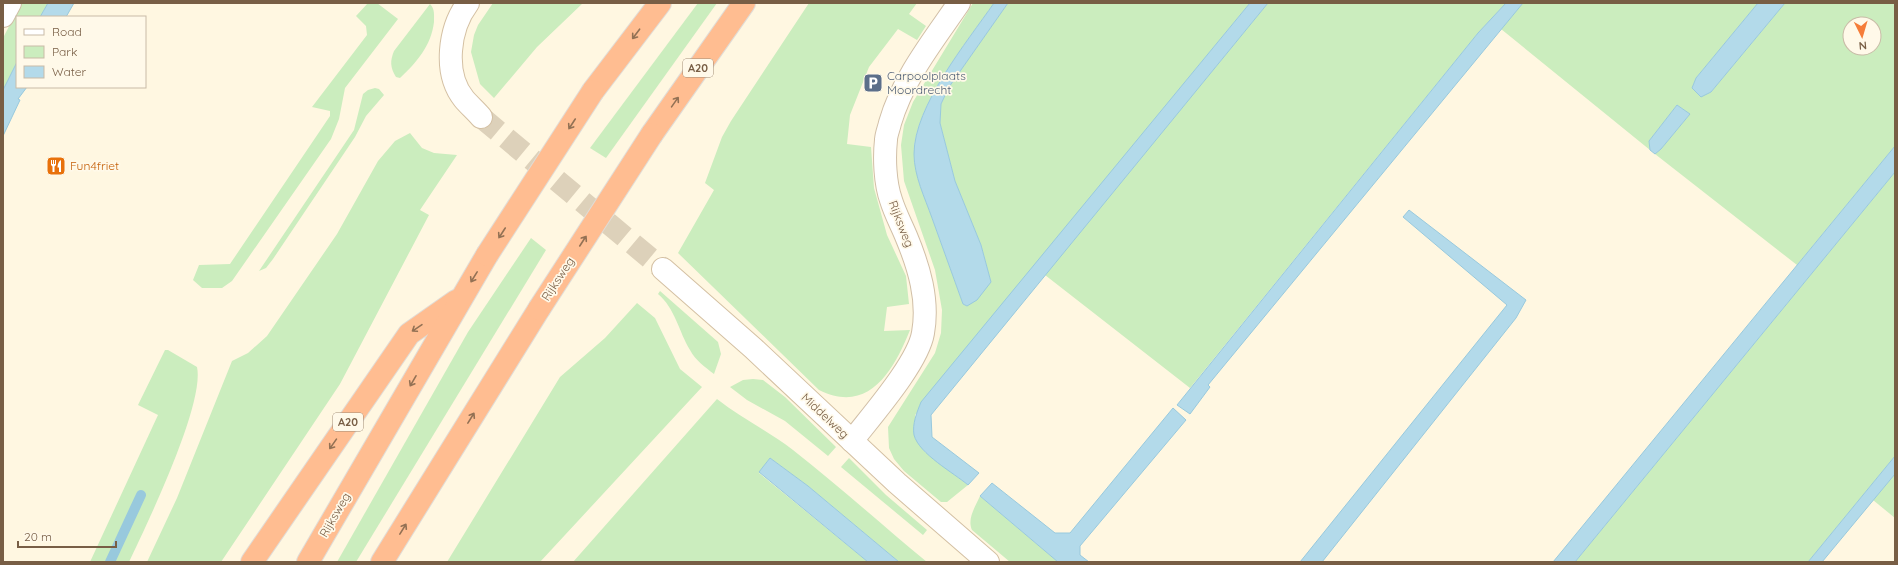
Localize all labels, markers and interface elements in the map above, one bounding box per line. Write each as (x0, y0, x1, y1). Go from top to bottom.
legend (16, 16, 146, 88)
north arrow (1842, 16, 1882, 56)
text: Road (52, 24, 82, 39)
one-way arrow (632, 28, 641, 39)
text: N (1858, 39, 1868, 53)
text: Park (52, 44, 77, 59)
road number: A20 (683, 59, 713, 77)
text: Water (52, 64, 87, 79)
place label: Carpoolplaats Moordrecht (887, 68, 966, 97)
parking icon: Carpoolplaats Moordrecht (862, 72, 884, 94)
one-way arrow (671, 96, 679, 107)
one-way arrow (568, 118, 576, 129)
restaurant icon: Fun4friet (45, 155, 67, 177)
place label: Fun4friet (70, 158, 119, 173)
street label: Rijksweg (886, 198, 917, 249)
one-way arrow (497, 227, 505, 239)
one-way arrow (579, 236, 587, 247)
street label: Rijksweg (538, 254, 577, 303)
one-way arrow (470, 271, 478, 282)
one-way arrow (412, 324, 423, 332)
one-way arrow (408, 375, 416, 387)
street label: Middelweg (798, 390, 852, 441)
road number: A20 (333, 413, 363, 431)
one-way arrow (467, 413, 475, 424)
one-way arrow (329, 439, 337, 450)
street label: Rijksweg (316, 490, 353, 540)
scale bar (18, 523, 116, 549)
one-way arrow (399, 523, 407, 535)
text: 20 m (24, 529, 52, 544)

